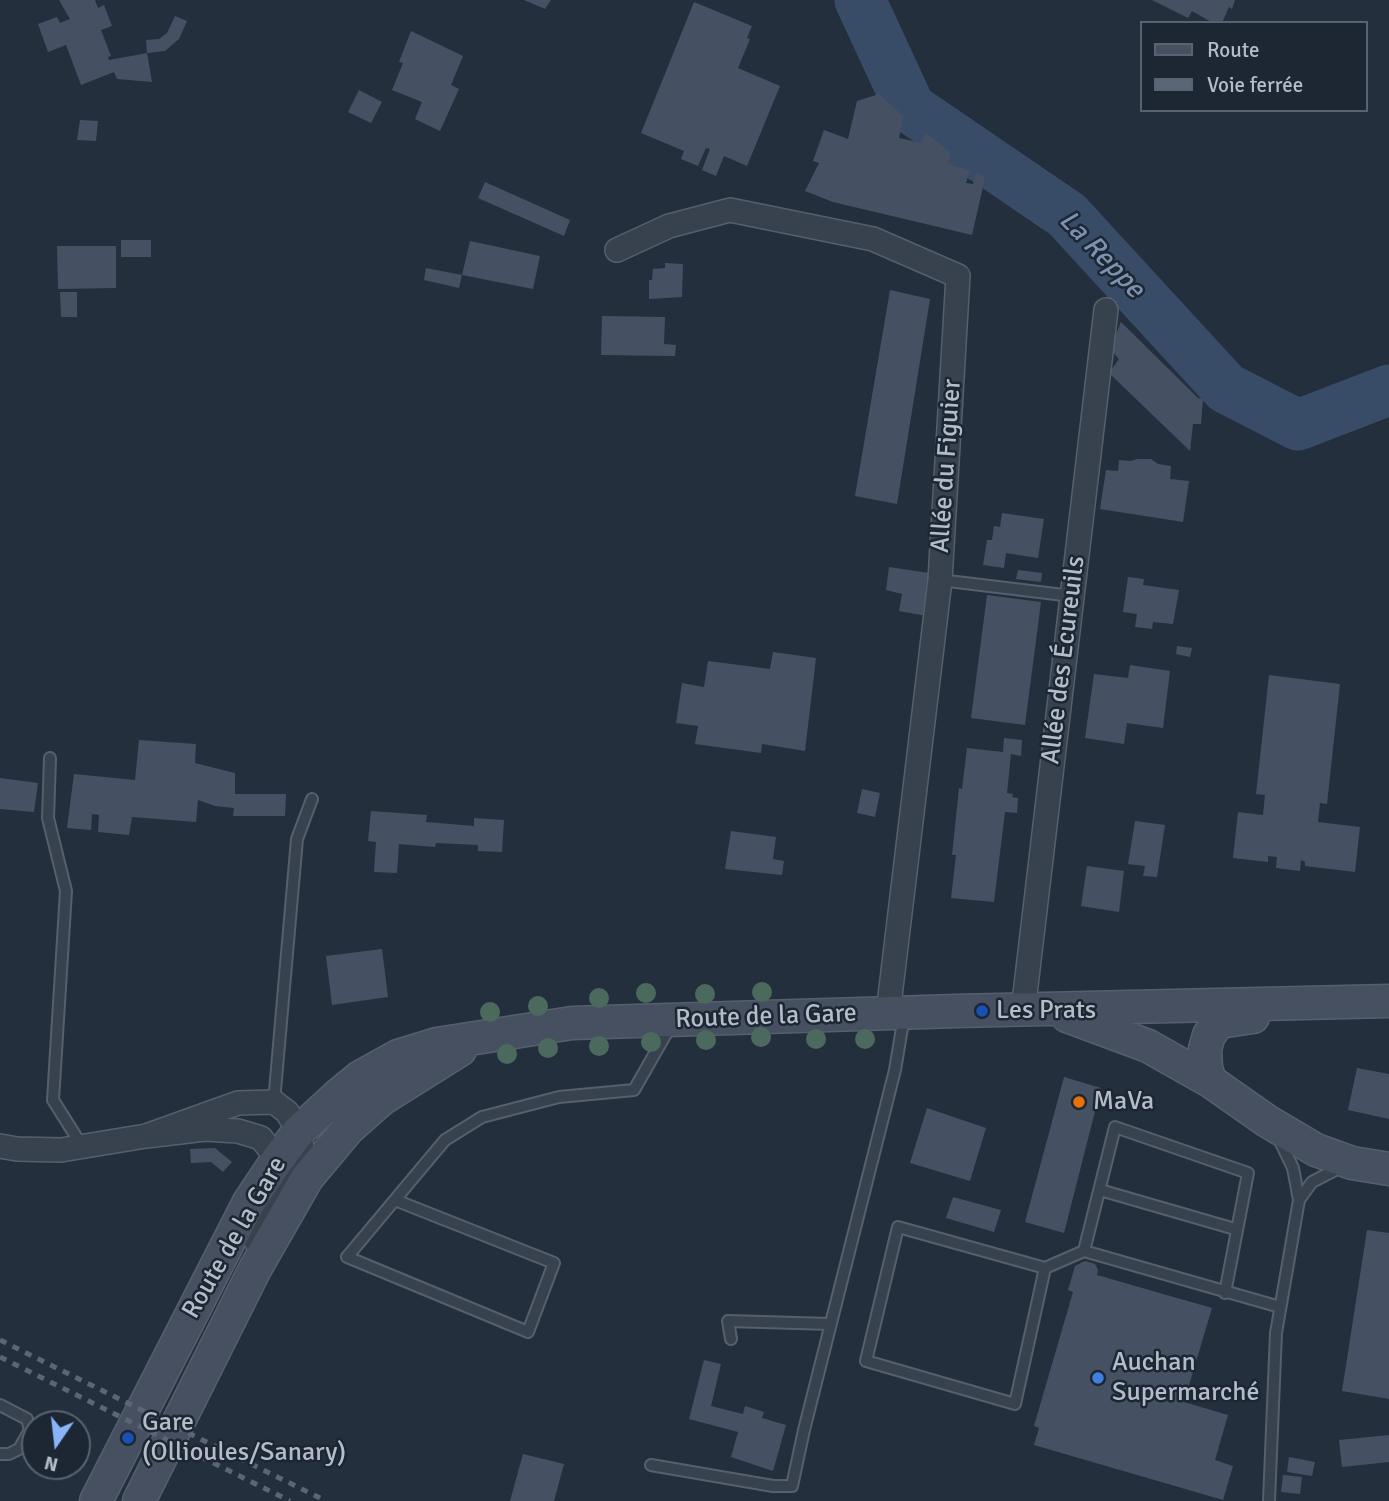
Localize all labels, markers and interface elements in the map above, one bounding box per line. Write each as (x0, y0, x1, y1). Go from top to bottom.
legend (1140, 21, 1368, 112)
text: Route (1207, 37, 1259, 63)
text: Voie ferrée (1207, 72, 1303, 98)
water label: La Reppe (1051, 204, 1151, 306)
street label: Allée du Figuier (925, 378, 969, 554)
street label: Allée des Écureuils (1036, 554, 1092, 766)
place label: Les Prats (996, 995, 1096, 1027)
street label: Route de la Gare (675, 998, 857, 1036)
marker: Les Prats (974, 1003, 990, 1019)
place label: MaVa (1093, 1086, 1154, 1118)
marker: MaVa (1071, 1094, 1087, 1110)
street label: Route de la Gare (176, 1152, 294, 1324)
place label: Auchan Supermarché (1112, 1347, 1259, 1408)
marker: Auchan Supermarché (1090, 1370, 1106, 1386)
place label: Gare (Ollioules/Sanary) (142, 1407, 346, 1468)
north arrow (21, 1410, 91, 1480)
marker: Gare (Ollioules/Sanary) (120, 1430, 136, 1446)
text: N (42, 1450, 61, 1477)

